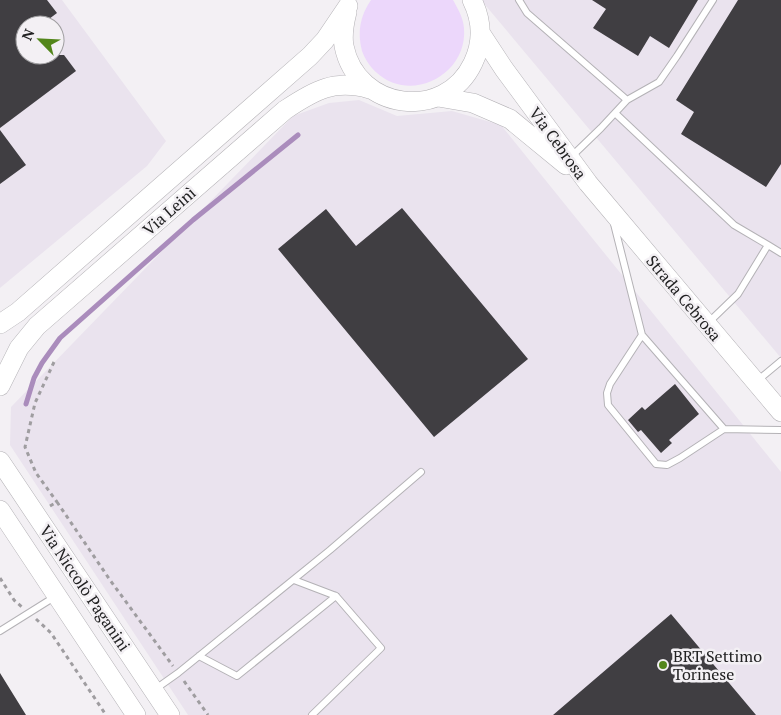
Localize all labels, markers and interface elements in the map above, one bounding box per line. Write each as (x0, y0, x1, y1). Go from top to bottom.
north arrow (15, 15, 65, 65)
text: N (17, 25, 39, 43)
street label: Via Cebrosa (524, 102, 592, 184)
street label: Via Leinì (138, 182, 200, 240)
street label: Strada Cebrosa (641, 250, 727, 346)
street label: Via Niccolò Paganini (35, 521, 136, 656)
place label: BRT Settimo Torinese (673, 645, 762, 685)
marker: BRT Settimo Torinese (657, 659, 669, 671)

